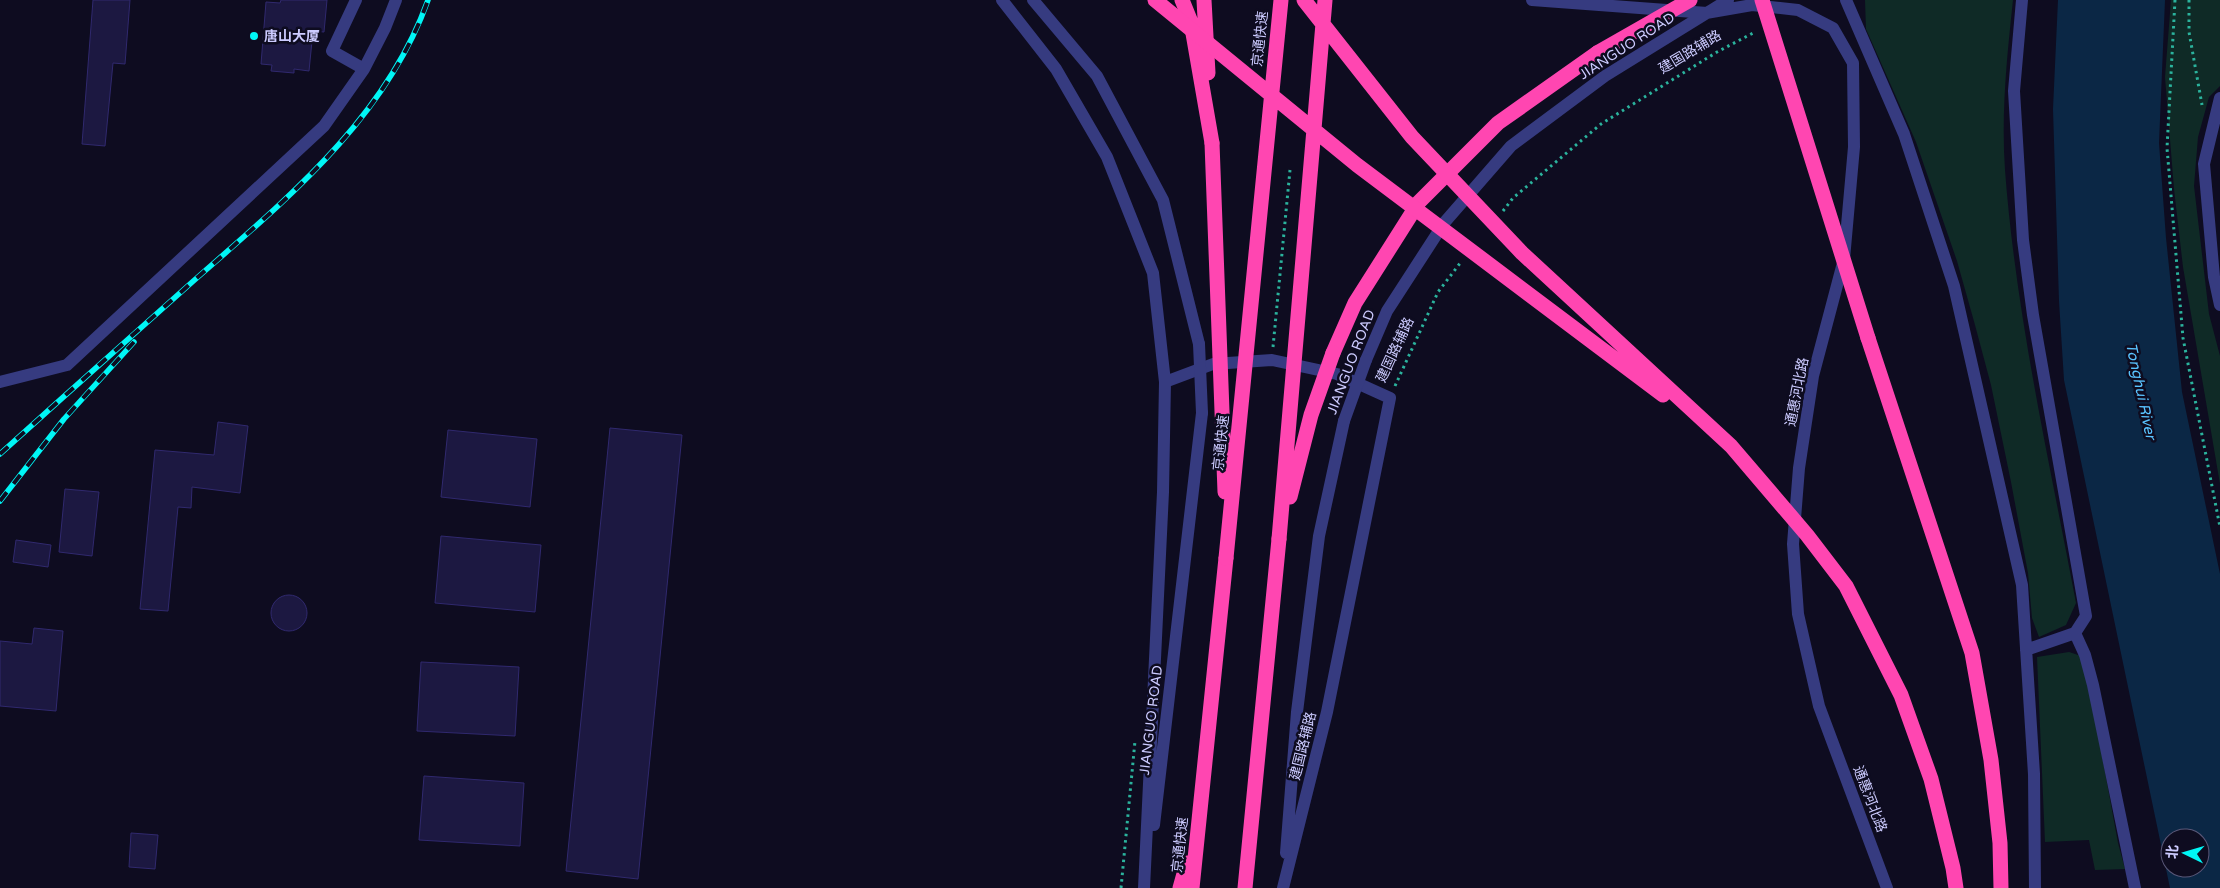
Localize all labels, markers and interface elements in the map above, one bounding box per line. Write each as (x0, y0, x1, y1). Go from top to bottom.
street label: JIANGUO ROAD (1576, 9, 1678, 83)
street label: 京通快速 (1249, 10, 1271, 68)
street label: 建国路辅路 (1656, 27, 1724, 77)
place label: 唐山大厦 (264, 28, 320, 45)
marker: 唐山大厦 (248, 30, 260, 42)
street label: JIANGUO ROAD (1323, 307, 1379, 417)
street label: 建国路辅路 (1373, 315, 1417, 385)
water label: Tonghui River (2122, 341, 2160, 443)
street label: 通惠河北路 (1782, 356, 1812, 428)
street label: 京通快速 (1210, 414, 1232, 472)
street label: JIANGUO ROAD (1136, 664, 1166, 776)
street label: 建国路辅路 (1286, 710, 1320, 782)
street label: 通惠河北路 (1850, 763, 1890, 835)
street label: 京通快速 (1169, 816, 1191, 874)
north arrow (2160, 828, 2210, 878)
text: 北 (2163, 844, 2182, 860)

